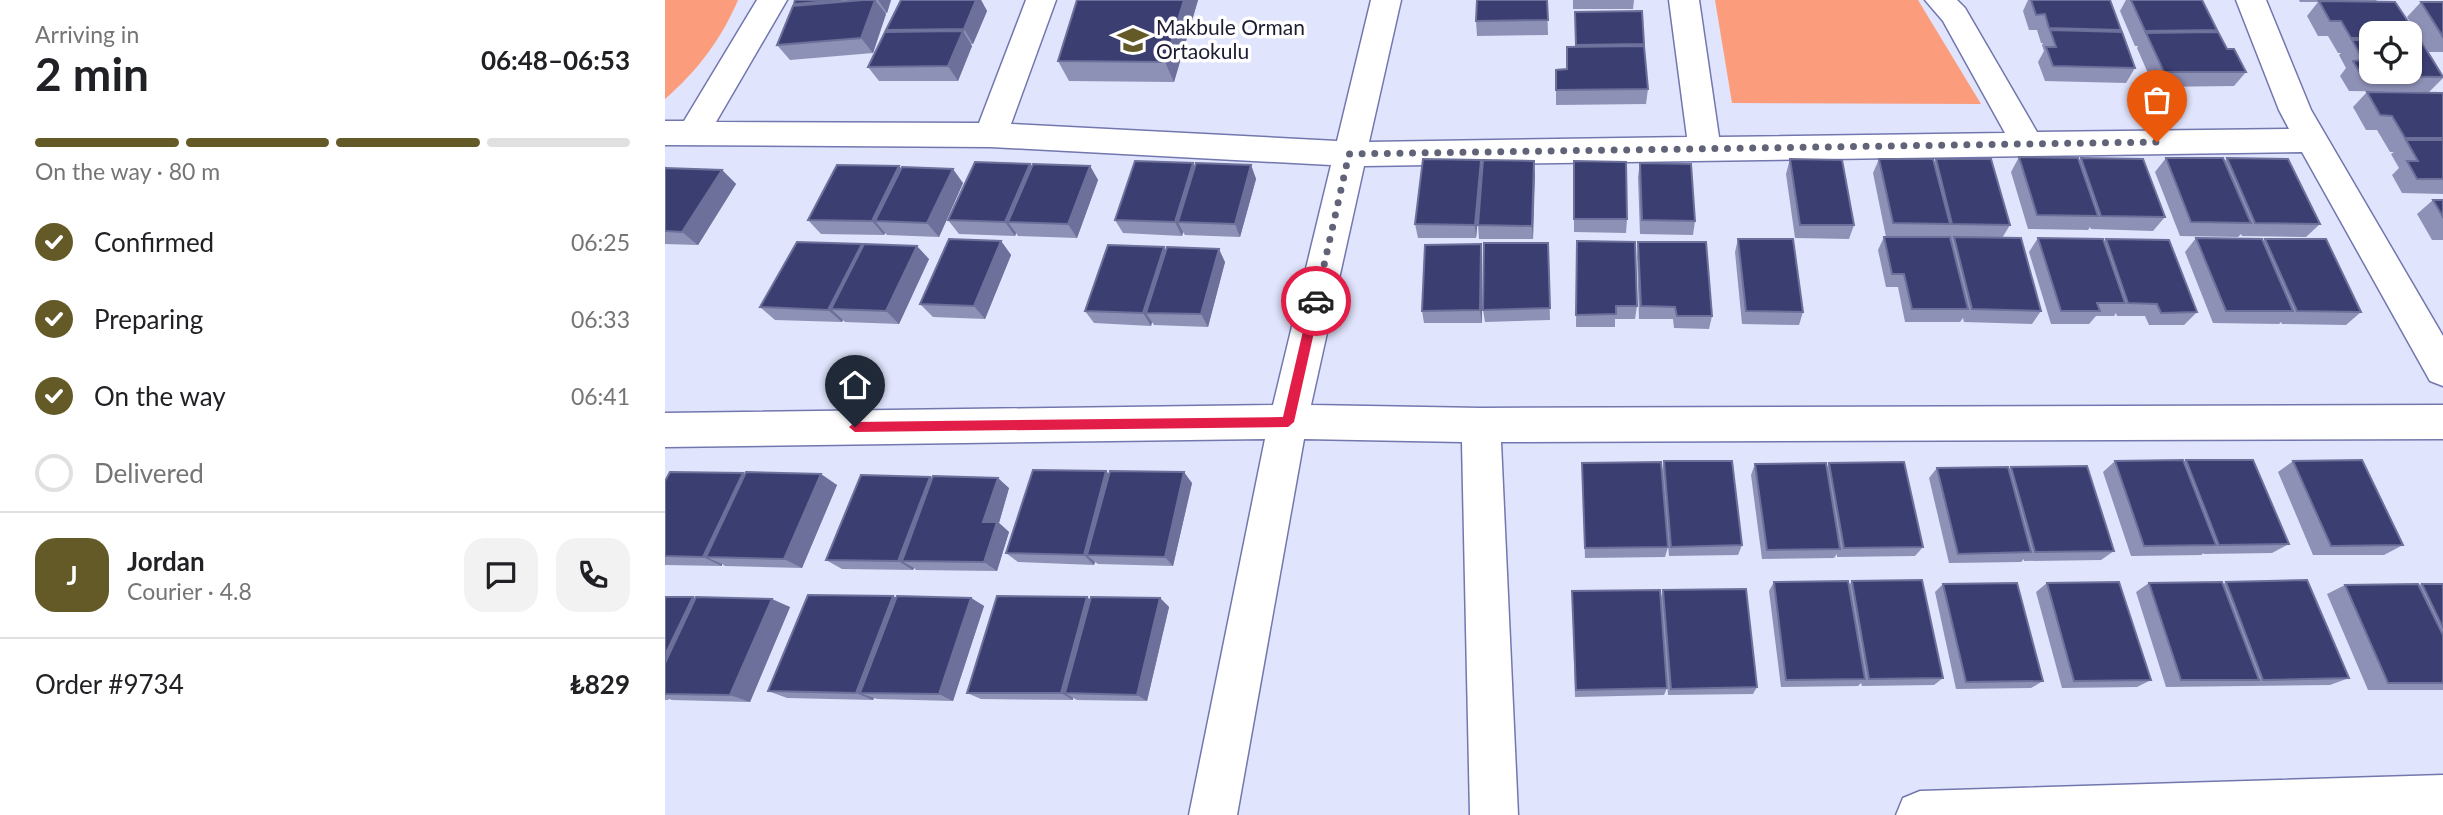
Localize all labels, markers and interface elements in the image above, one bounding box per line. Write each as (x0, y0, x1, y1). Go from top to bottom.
place label: Makbule Orman Ortaokulu (1156, 14, 1305, 63)
text: Arriving in (35, 20, 139, 48)
map controls (2359, 21, 2422, 84)
button: locate (2359, 21, 2422, 84)
school or university icon: Makbule Orman Ortaokulu (1116, 23, 1150, 57)
text: 06:48–06:53 (481, 44, 630, 76)
text: 2 min (35, 46, 149, 101)
pin (2127, 70, 2187, 142)
icon: bag (2138, 81, 2176, 119)
text: On the way · 80 m (35, 157, 220, 185)
icon: check (35, 223, 73, 261)
text: Confirmed (94, 226, 214, 258)
text: 06:25 (571, 228, 630, 256)
courier (1281, 266, 1351, 336)
icon: car (1297, 282, 1335, 320)
icon: check (35, 300, 73, 338)
text: Preparing (94, 303, 203, 335)
text: 06:33 (571, 305, 630, 333)
pin (825, 355, 885, 427)
icon: home (836, 366, 874, 404)
icon: check (35, 377, 73, 415)
text: On the way (94, 380, 226, 412)
text: 06:41 (571, 382, 630, 410)
text: Delivered (94, 457, 204, 489)
button: chat (464, 538, 538, 612)
button: phone (556, 538, 630, 612)
text: Jordan (127, 545, 205, 577)
text: J (66, 559, 78, 591)
text: Courier · 4.8 (127, 577, 252, 605)
text: Order #9734 (35, 668, 184, 700)
text: ₺829 (570, 668, 630, 700)

